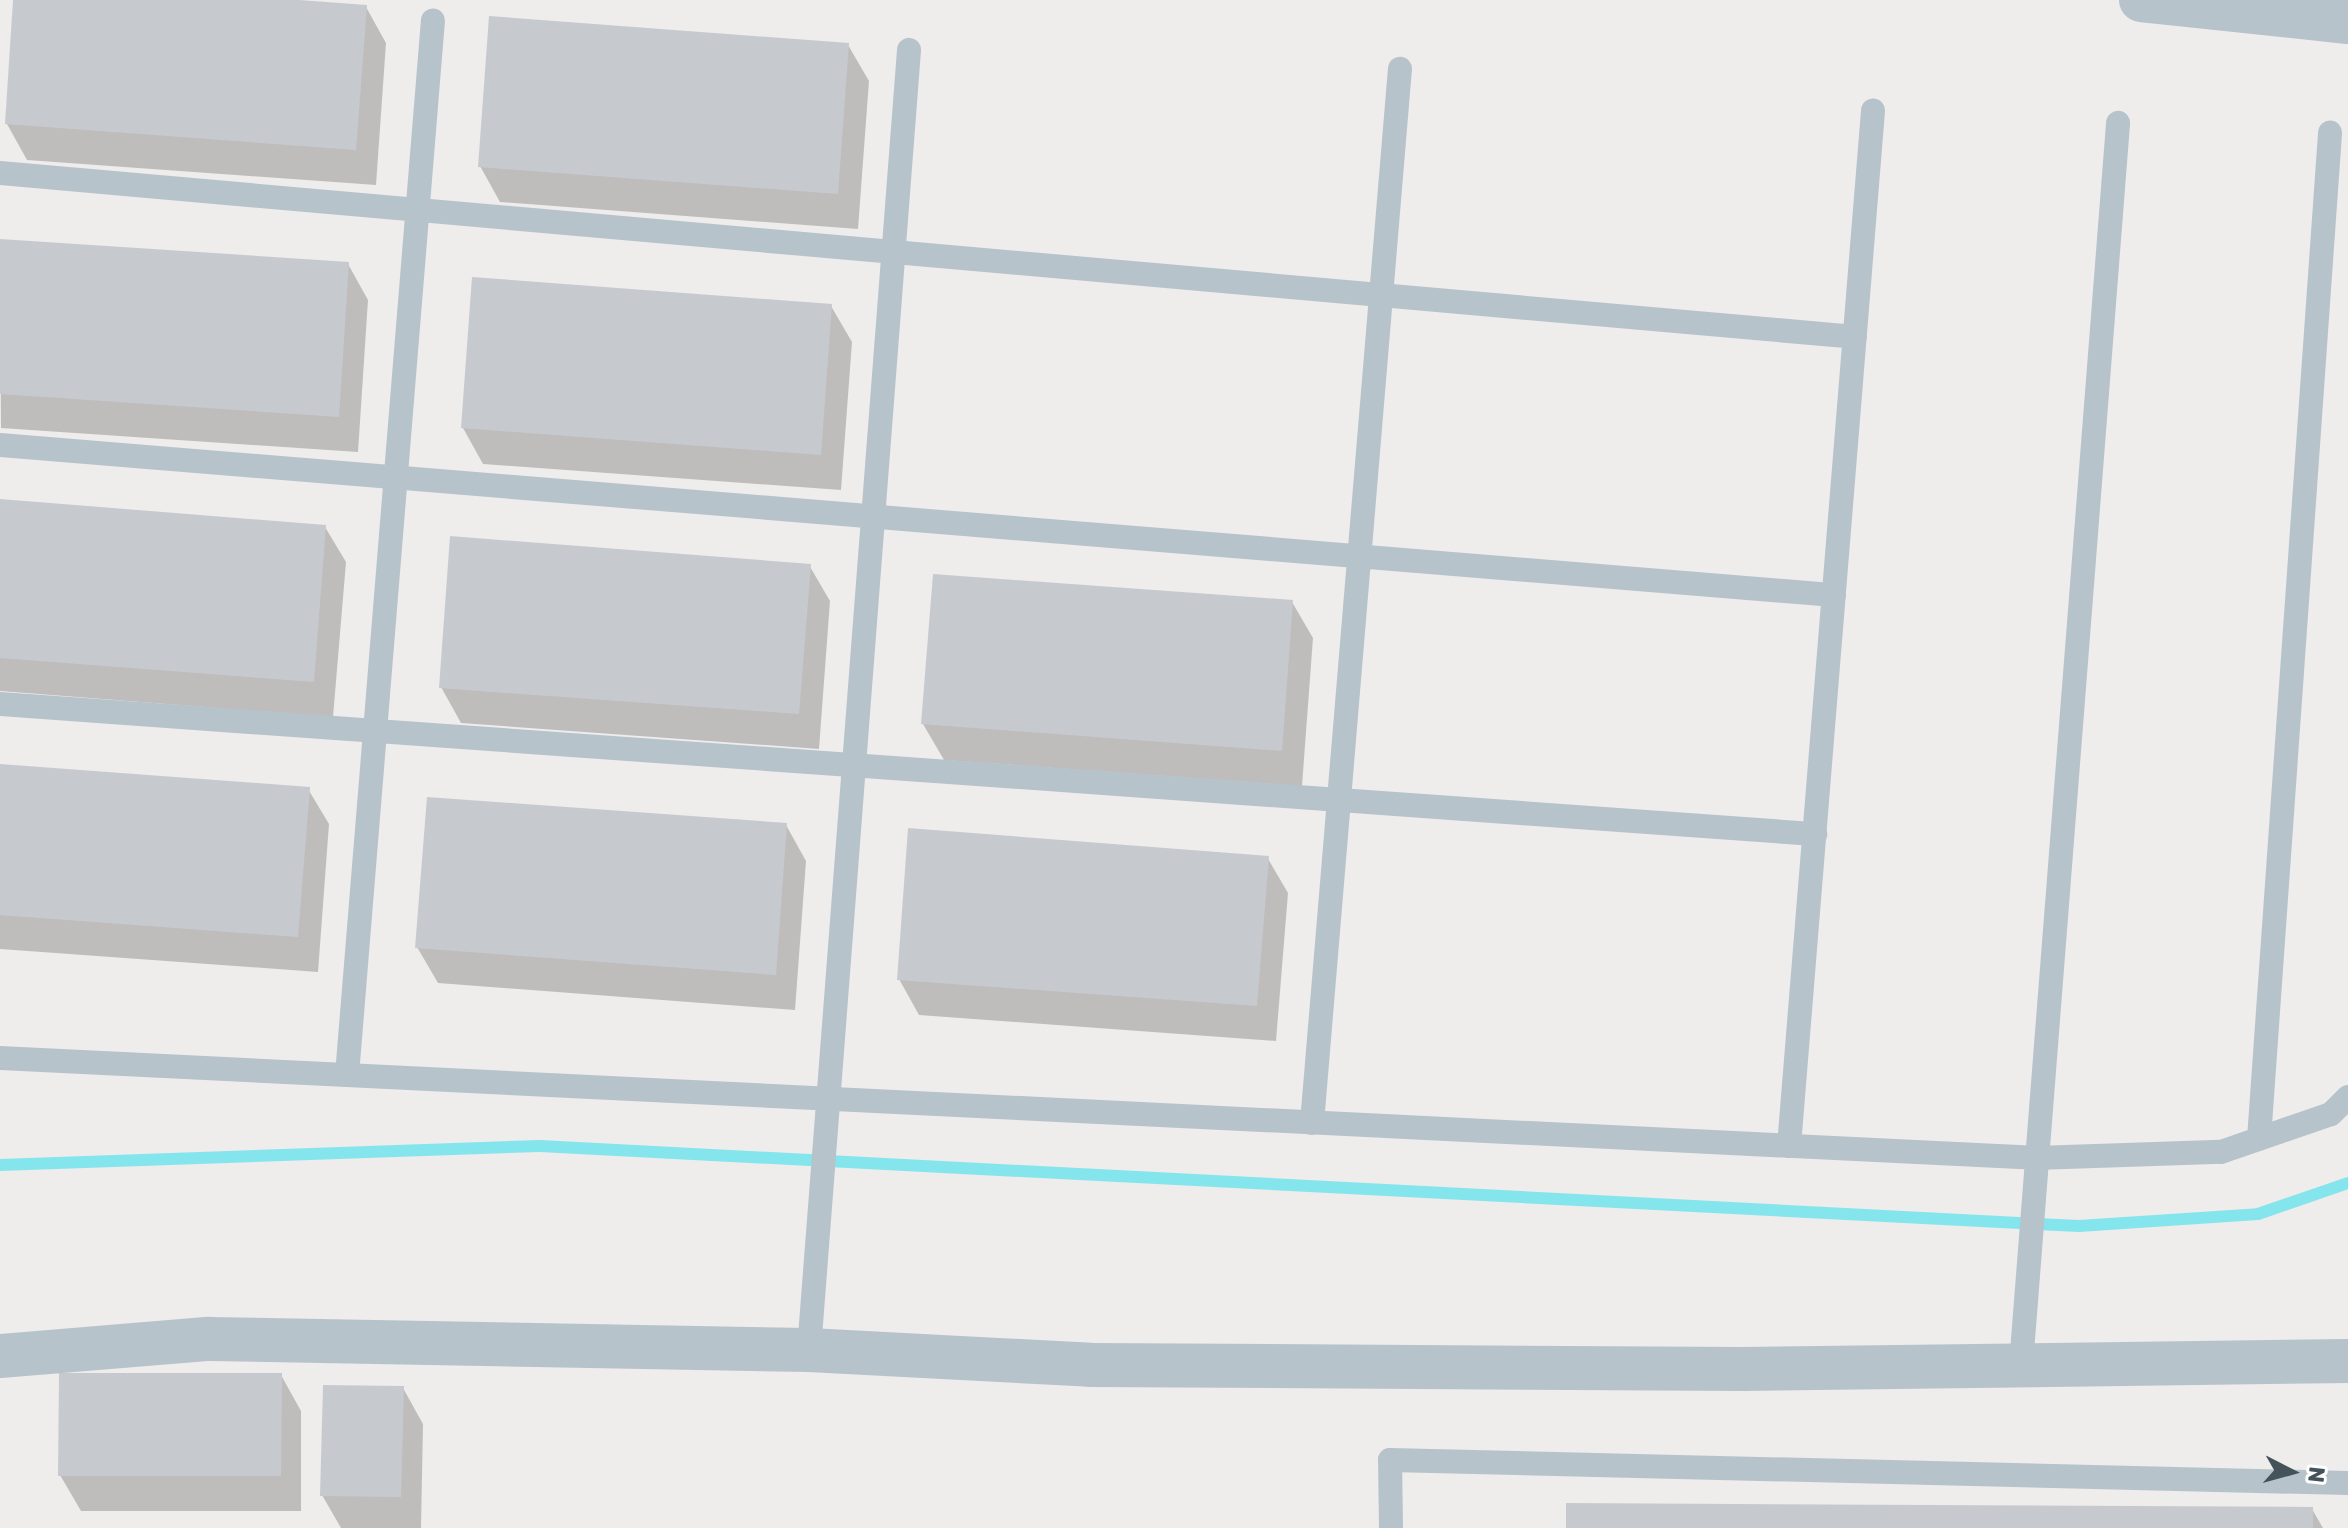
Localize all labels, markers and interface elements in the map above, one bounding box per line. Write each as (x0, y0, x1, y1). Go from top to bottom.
north arrow (2252, 1432, 2332, 1512)
text: N (2302, 1465, 2331, 1484)

